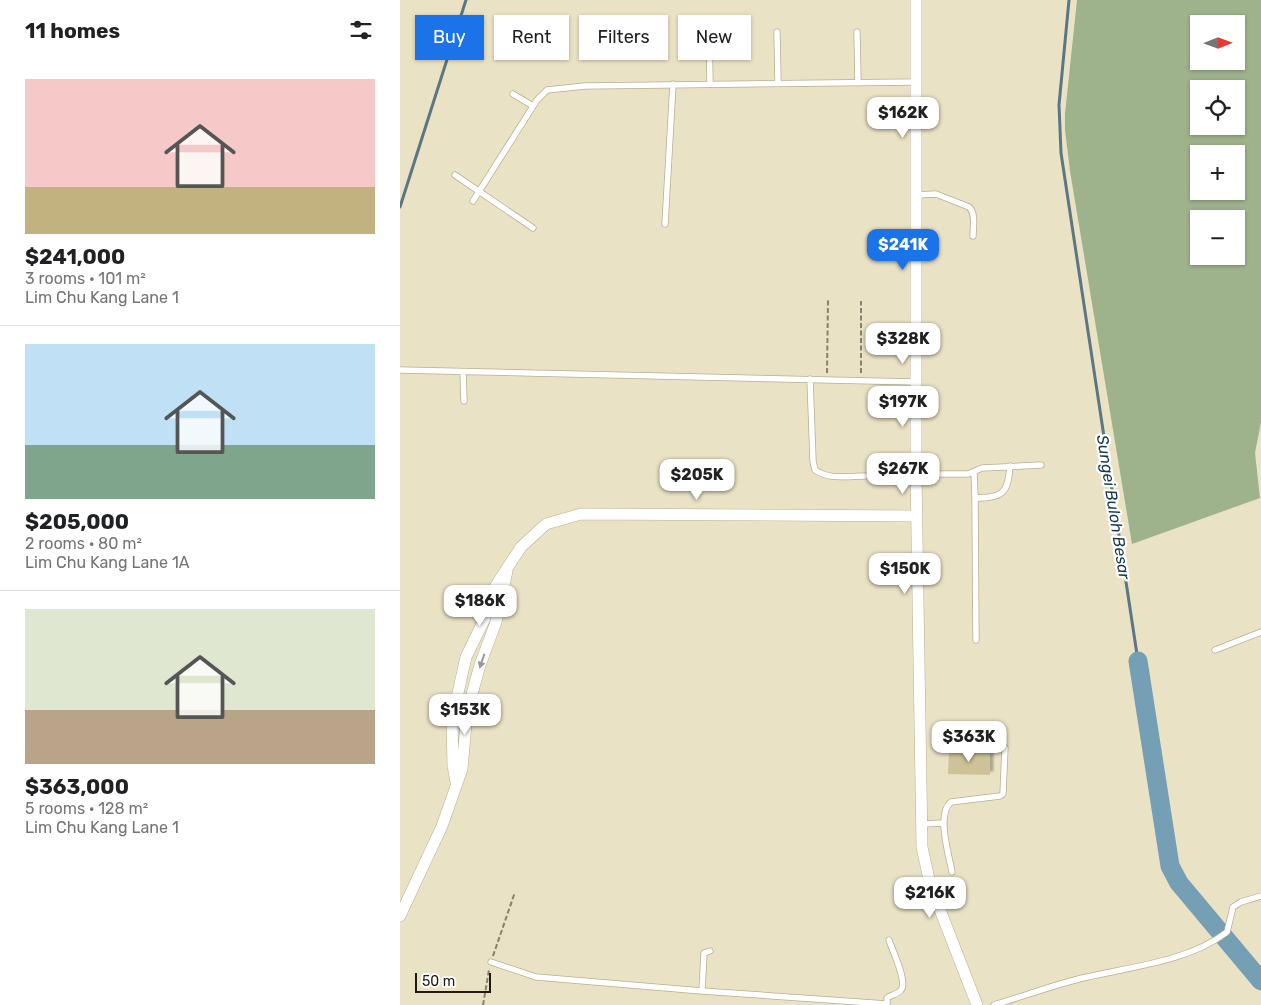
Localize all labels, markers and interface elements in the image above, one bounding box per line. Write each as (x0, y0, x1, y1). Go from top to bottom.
chip: Buy (415, 15, 484, 60)
chip: Rent (494, 15, 569, 60)
chip: Filters (579, 15, 668, 60)
chip: New (678, 15, 751, 60)
north arrow (1190, 15, 1245, 70)
map controls (1190, 15, 1245, 265)
icon: filters (347, 16, 375, 44)
text: 11 homes (25, 18, 120, 43)
button: locate (1190, 80, 1245, 135)
pin: $162K (868, 96, 938, 139)
text: $162K (878, 103, 928, 122)
icon: home (155, 111, 245, 201)
button: + (1190, 145, 1245, 200)
button: − (1190, 210, 1245, 265)
pin: $241K (868, 228, 938, 271)
text: $241K (878, 235, 928, 254)
text: $241,000 (25, 244, 125, 269)
text: 3 rooms · 101 m² (25, 269, 146, 288)
text: Lim Chu Kang Lane 1 (25, 288, 179, 307)
pin: $328K (868, 322, 938, 365)
text: $328K (876, 329, 930, 348)
icon: home (155, 377, 245, 467)
pin: $197K (868, 386, 938, 428)
text: $197K (879, 392, 927, 411)
water label: Sungei Buloh Besar (1093, 433, 1134, 582)
pin: $267K (868, 452, 938, 495)
pin: $205K (662, 458, 732, 501)
text: $267K (878, 459, 928, 478)
text: $205K (671, 465, 723, 484)
text: $205,000 (25, 509, 129, 534)
text: 2 rooms · 80 m² (25, 534, 142, 553)
pin: $150K (870, 552, 940, 595)
text: Lim Chu Kang Lane 1A (25, 553, 189, 572)
text: $150K (880, 559, 930, 578)
pin: $186K (445, 584, 515, 627)
text: $186K (455, 591, 505, 610)
icon: home (155, 642, 245, 732)
one-way arrow (477, 654, 485, 669)
pin: $153K (430, 694, 500, 736)
text: $153K (440, 700, 490, 719)
pin: $363K (934, 720, 1004, 763)
text: $363K (943, 727, 995, 746)
text: $363,000 (25, 774, 129, 799)
text: 5 rooms · 128 m² (25, 799, 148, 818)
text: Lim Chu Kang Lane 1 (25, 818, 179, 837)
pin: $216K (895, 876, 965, 919)
text: $216K (905, 883, 955, 902)
scale bar (415, 970, 491, 993)
text: 50 m (422, 973, 455, 990)

